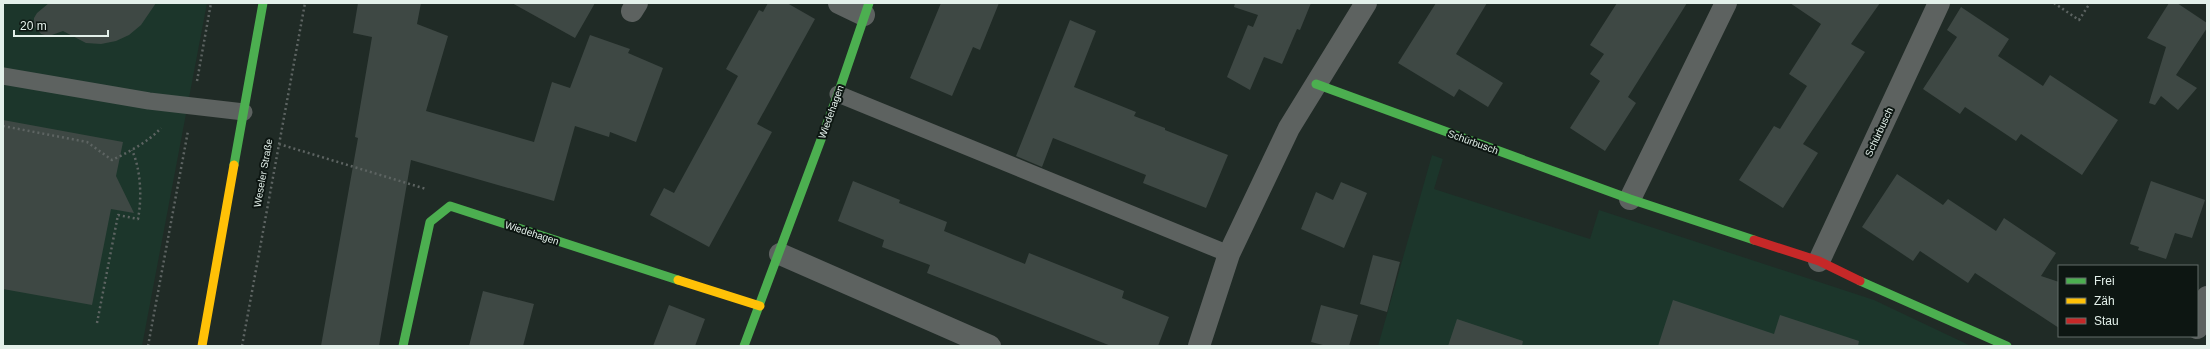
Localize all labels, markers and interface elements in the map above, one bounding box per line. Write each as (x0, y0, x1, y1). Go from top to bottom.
scale bar (14, 12, 108, 38)
text: 20 m (20, 19, 47, 33)
street label: Wiedehagen (816, 84, 846, 140)
street label: Schürbusch (1863, 106, 1895, 158)
street label: Schürbusch (1446, 128, 1500, 156)
street label: Weseler Straße (252, 138, 275, 208)
street label: Wiedehagen (504, 219, 560, 247)
legend (2058, 265, 2198, 337)
text: Frei (2094, 274, 2115, 288)
text: Zäh (2094, 294, 2115, 308)
text: Stau (2094, 314, 2119, 328)

